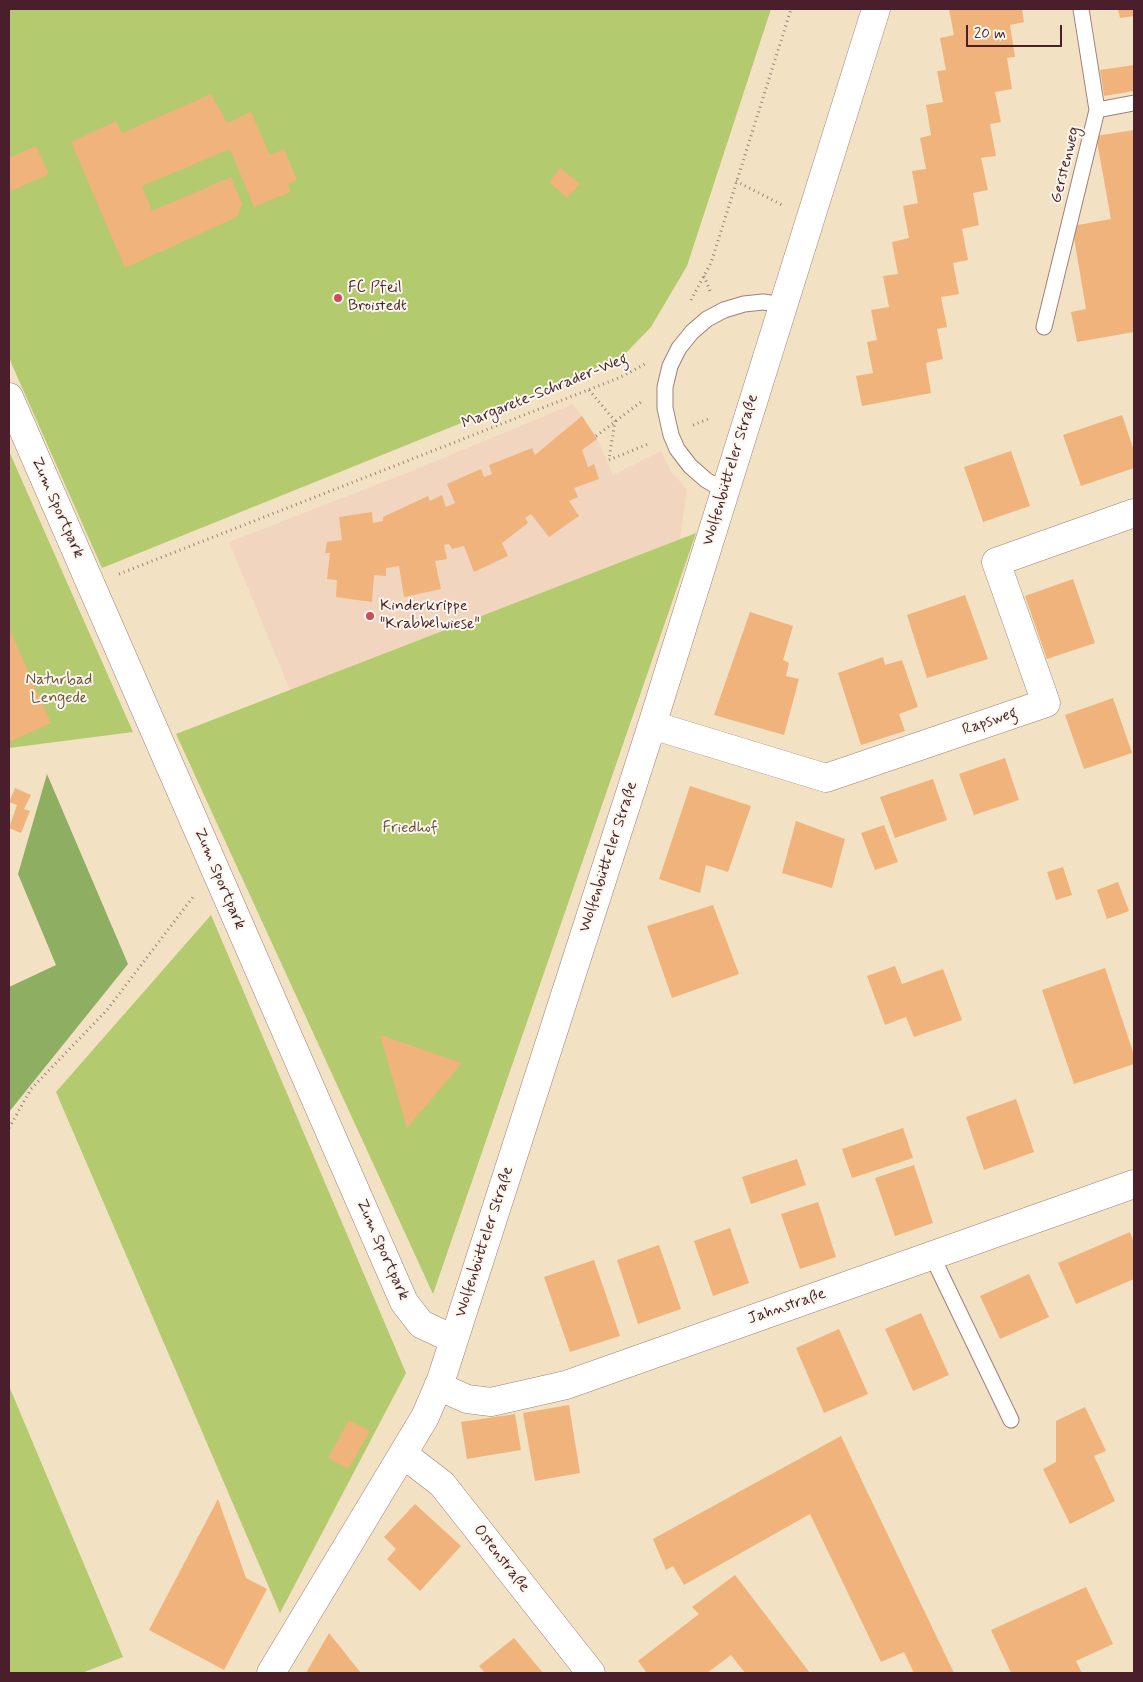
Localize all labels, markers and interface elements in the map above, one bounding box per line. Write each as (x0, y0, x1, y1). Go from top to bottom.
scale bar (968, 15, 1064, 47)
text: 20 m (974, 24, 1006, 44)
street label: Gerstenweg (1047, 125, 1085, 205)
place label: FC Pfeil Broistedt (348, 279, 407, 317)
marker: FC Pfeil Broistedt (332, 292, 344, 304)
street label: Margarete-Schrader-Weg (459, 350, 631, 434)
street label: Wolfenbütteler Straße (699, 392, 763, 548)
street label: Zum Sportpark (26, 455, 88, 561)
place label: Kinderkrippe "Krabbelwiese" (380, 597, 480, 635)
marker: Kinderkrippe "Krabbelwiese" (364, 610, 376, 622)
park label: Naturbad Lengede (26, 671, 92, 709)
street label: Rapsweg (960, 704, 1020, 740)
street label: Wolfenbütteler Straße (576, 779, 642, 935)
park label: Friedhof (382, 819, 438, 839)
street label: Zum Sportpark (189, 825, 249, 933)
street label: Wolfenbütteler Straße (452, 1164, 518, 1320)
street label: Zum Sportpark (351, 1197, 413, 1303)
street label: Jahnstraße (746, 1285, 828, 1329)
street label: Ostenstraße (469, 1521, 533, 1597)

